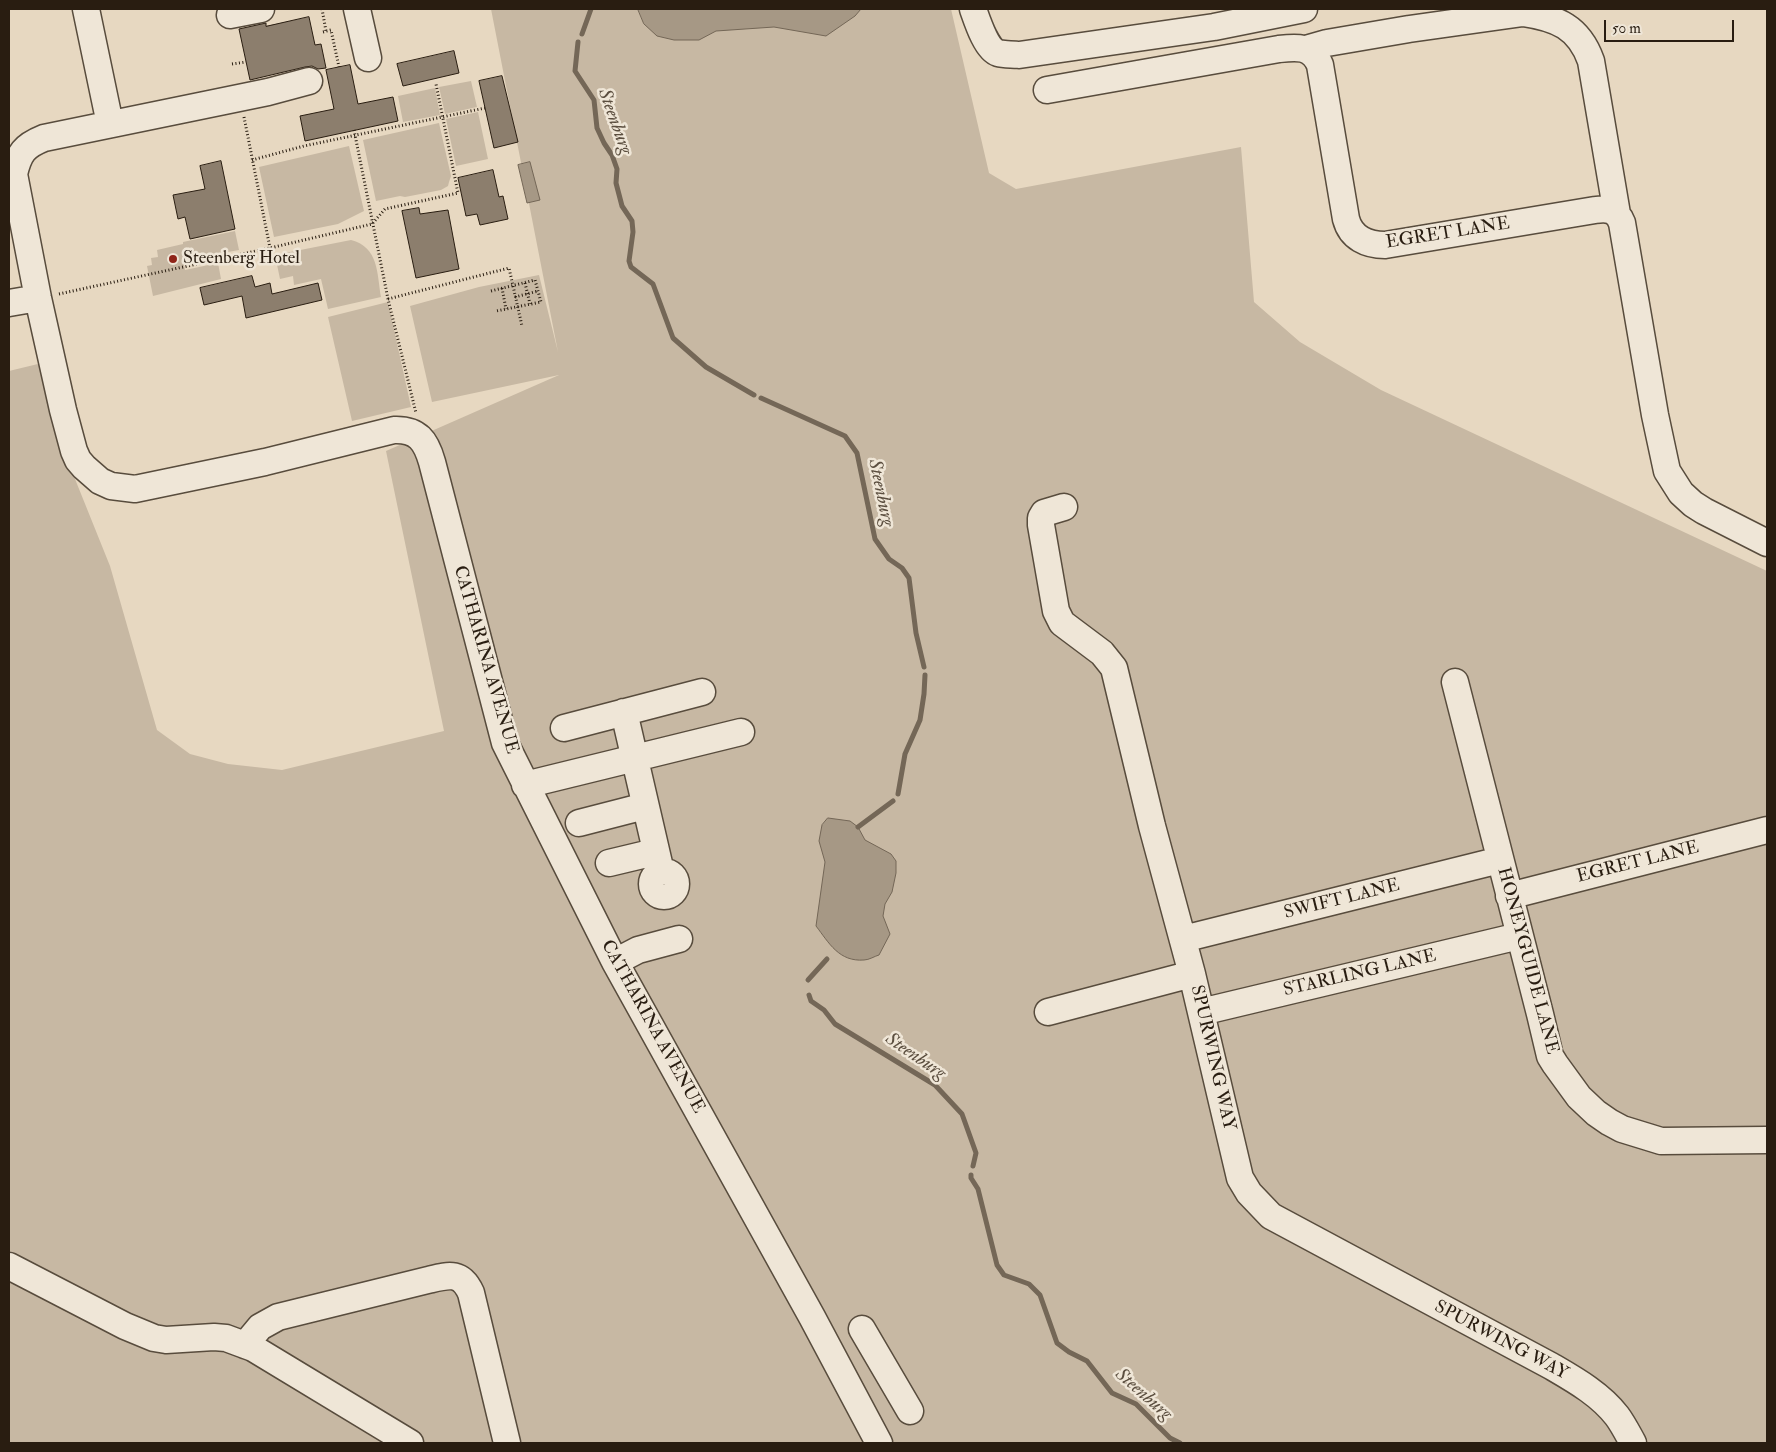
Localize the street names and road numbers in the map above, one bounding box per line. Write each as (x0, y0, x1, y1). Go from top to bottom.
street label: EGRET LANE (1385, 214, 1511, 254)
street label: CATHARINA AVENUE (448, 563, 522, 757)
street label: EGRET LANE (1575, 837, 1701, 889)
street label: HONEYGUIDE LANE (1492, 865, 1562, 1057)
street label: SWIFT LANE (1282, 875, 1402, 925)
street label: CATHARINA AVENUE (595, 937, 709, 1117)
street label: STARLING LANE (1281, 946, 1439, 1002)
street label: SPURWING WAY (1185, 983, 1239, 1133)
street label: SPURWING WAY (1430, 1297, 1572, 1385)

